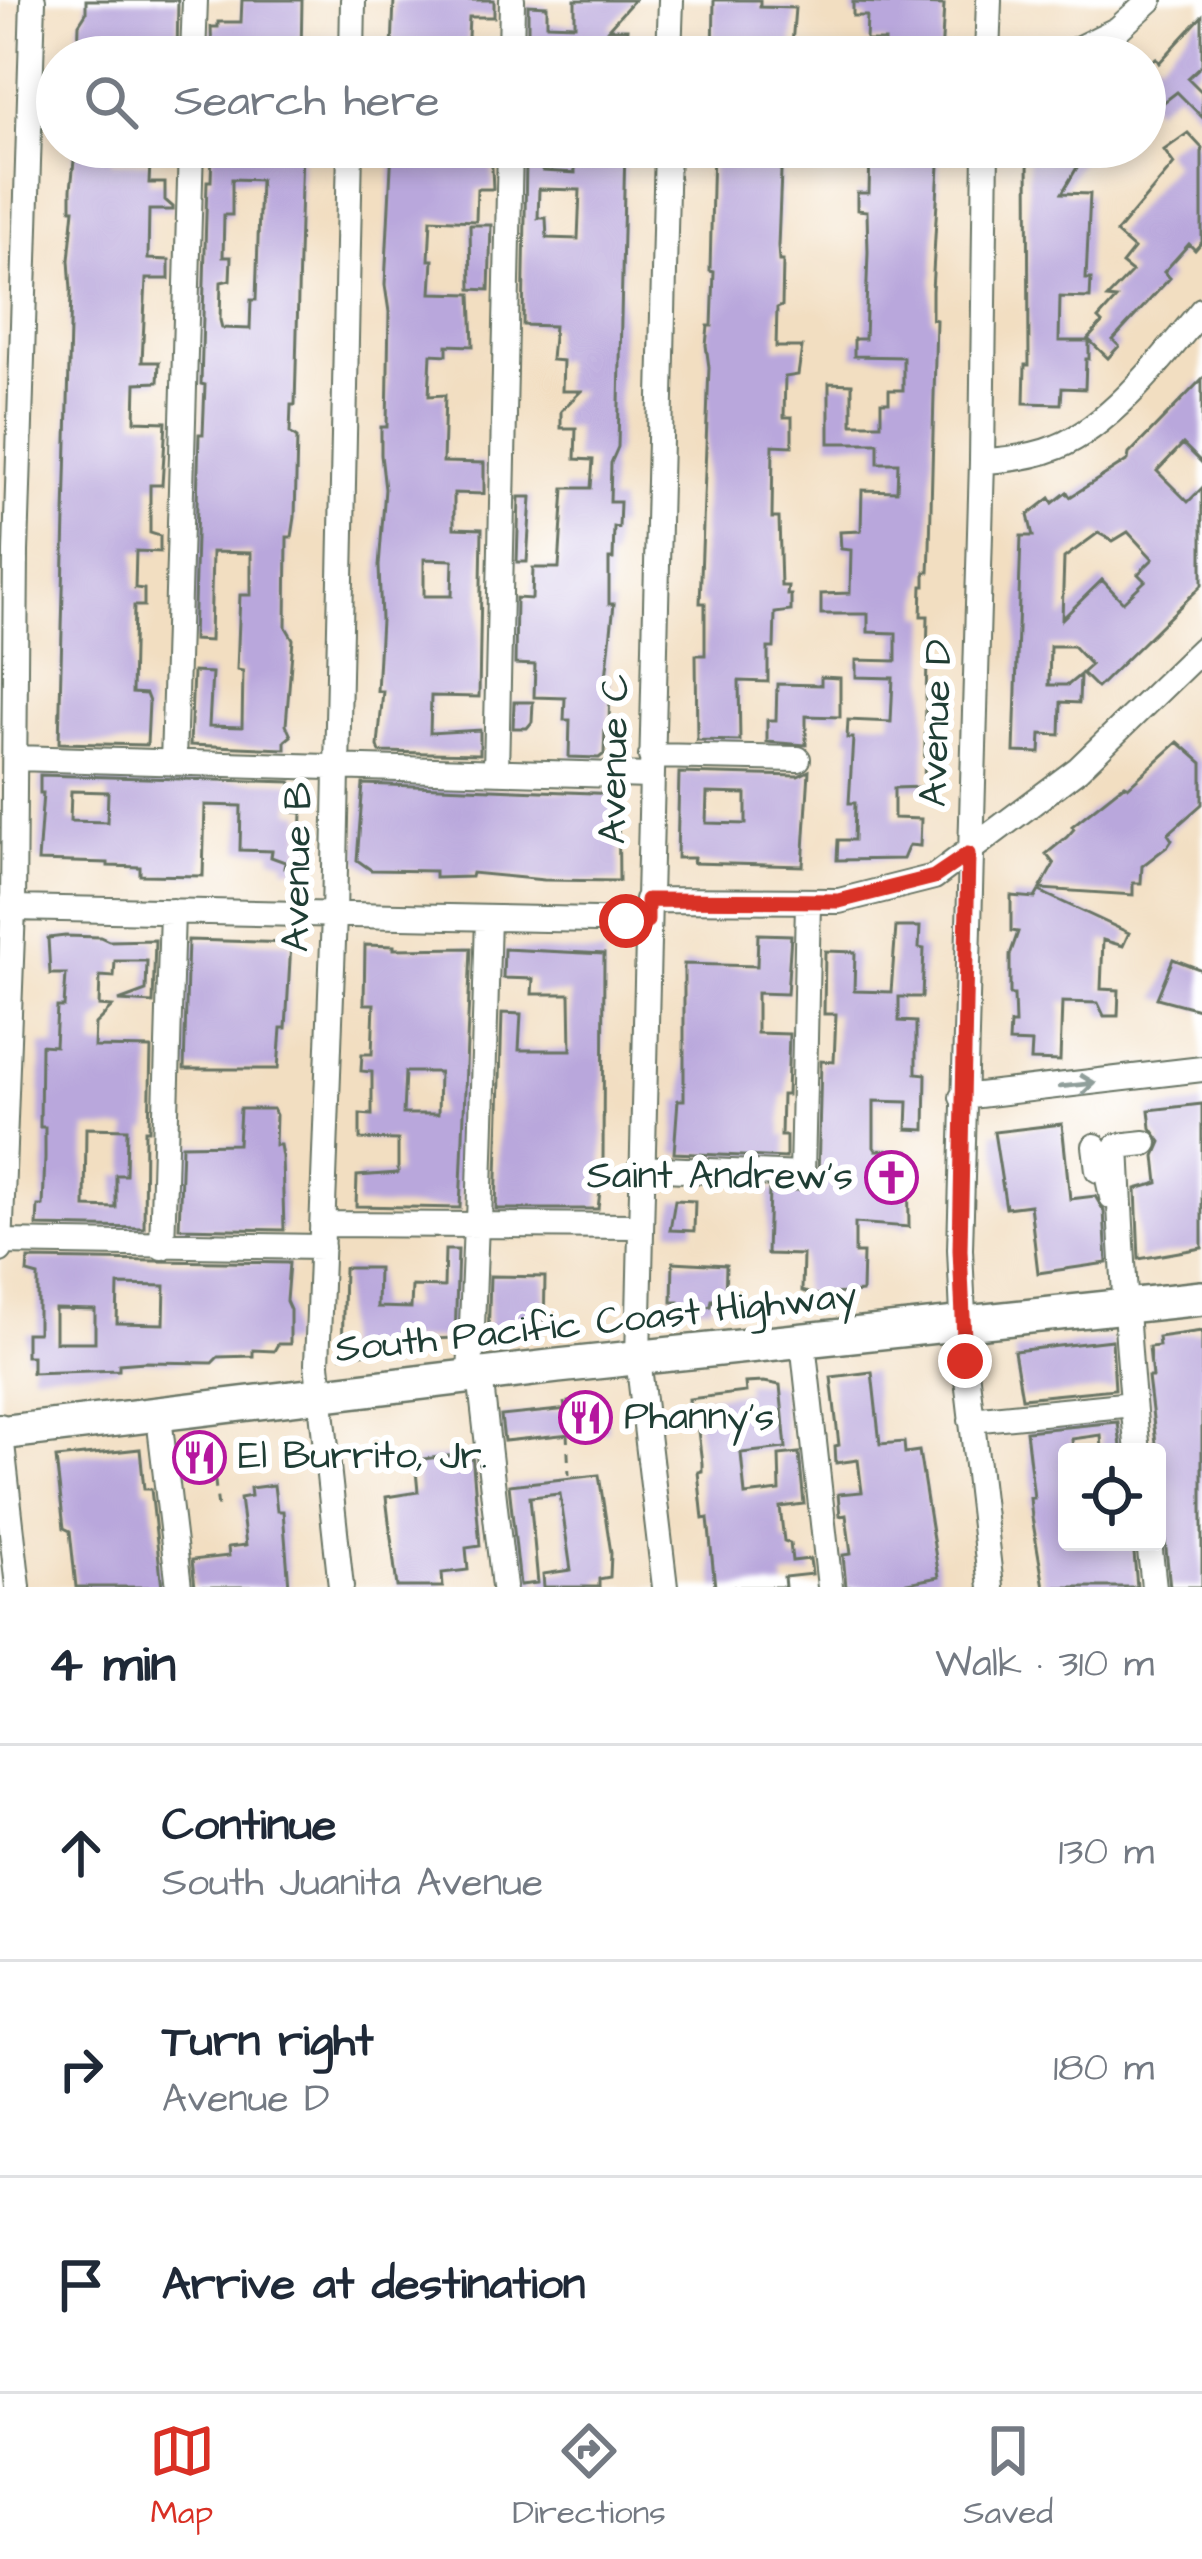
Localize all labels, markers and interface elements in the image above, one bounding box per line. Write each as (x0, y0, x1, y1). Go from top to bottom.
search box (36, 36, 1166, 168)
icon: search (78, 69, 144, 135)
text: Search here (174, 71, 440, 133)
street label: Avenue D (907, 638, 967, 808)
street label: Avenue C (587, 674, 643, 844)
street label: Avenue B (270, 782, 326, 952)
route start (599, 894, 653, 948)
one-way arrow (1058, 1073, 1097, 1096)
church icon: Saint Andrew's (864, 1149, 920, 1205)
place label: Saint Andrew's (587, 1150, 853, 1204)
street label: South Pacific Coast Highway (333, 1269, 860, 1378)
route end (938, 1334, 992, 1388)
restaurant icon: Phanny's (557, 1390, 613, 1446)
place label: Phanny's (624, 1391, 774, 1446)
restaurant icon: El Burrito, Jr. (171, 1429, 227, 1485)
place label: El Burrito, Jr. (238, 1430, 487, 1484)
map controls (1058, 1443, 1166, 1551)
button: locate (1058, 1443, 1166, 1551)
text: 4 min (48, 1630, 176, 1701)
text: Walk · 310 m (935, 1638, 1154, 1692)
text: Continue (162, 1795, 336, 1857)
icon: ahead (48, 1820, 114, 1886)
text: 130 m (1059, 1826, 1154, 1880)
text: South Juanita Avenue (162, 1857, 543, 1911)
text: Turn right (162, 2011, 374, 2073)
icon: right (48, 2036, 114, 2102)
text: 180 m (1053, 2042, 1154, 2096)
text: Avenue D (162, 2073, 330, 2127)
icon: arrive (48, 2252, 114, 2318)
text: Arrive at destination (162, 2254, 585, 2316)
tab: Map (149, 2418, 215, 2536)
tab: Directions (512, 2418, 666, 2536)
tab: Saved (963, 2418, 1053, 2536)

